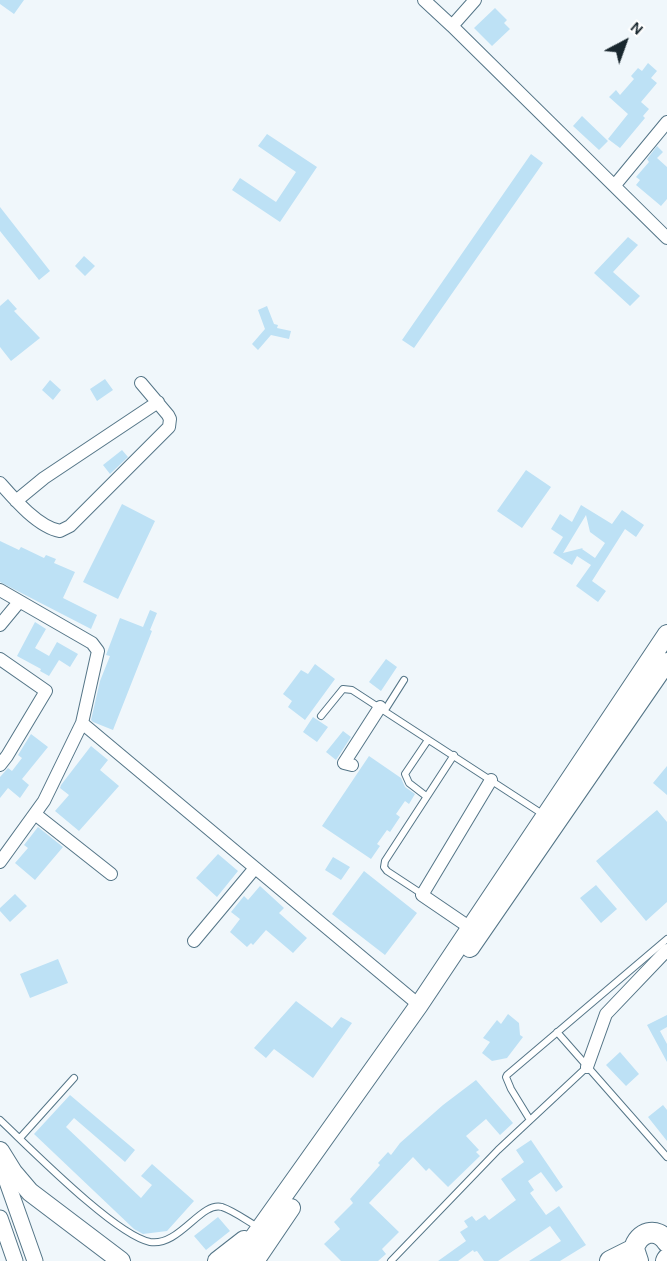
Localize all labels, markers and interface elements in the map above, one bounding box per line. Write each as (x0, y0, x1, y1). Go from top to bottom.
north arrow (595, 12, 655, 72)
text: N (627, 17, 648, 39)

